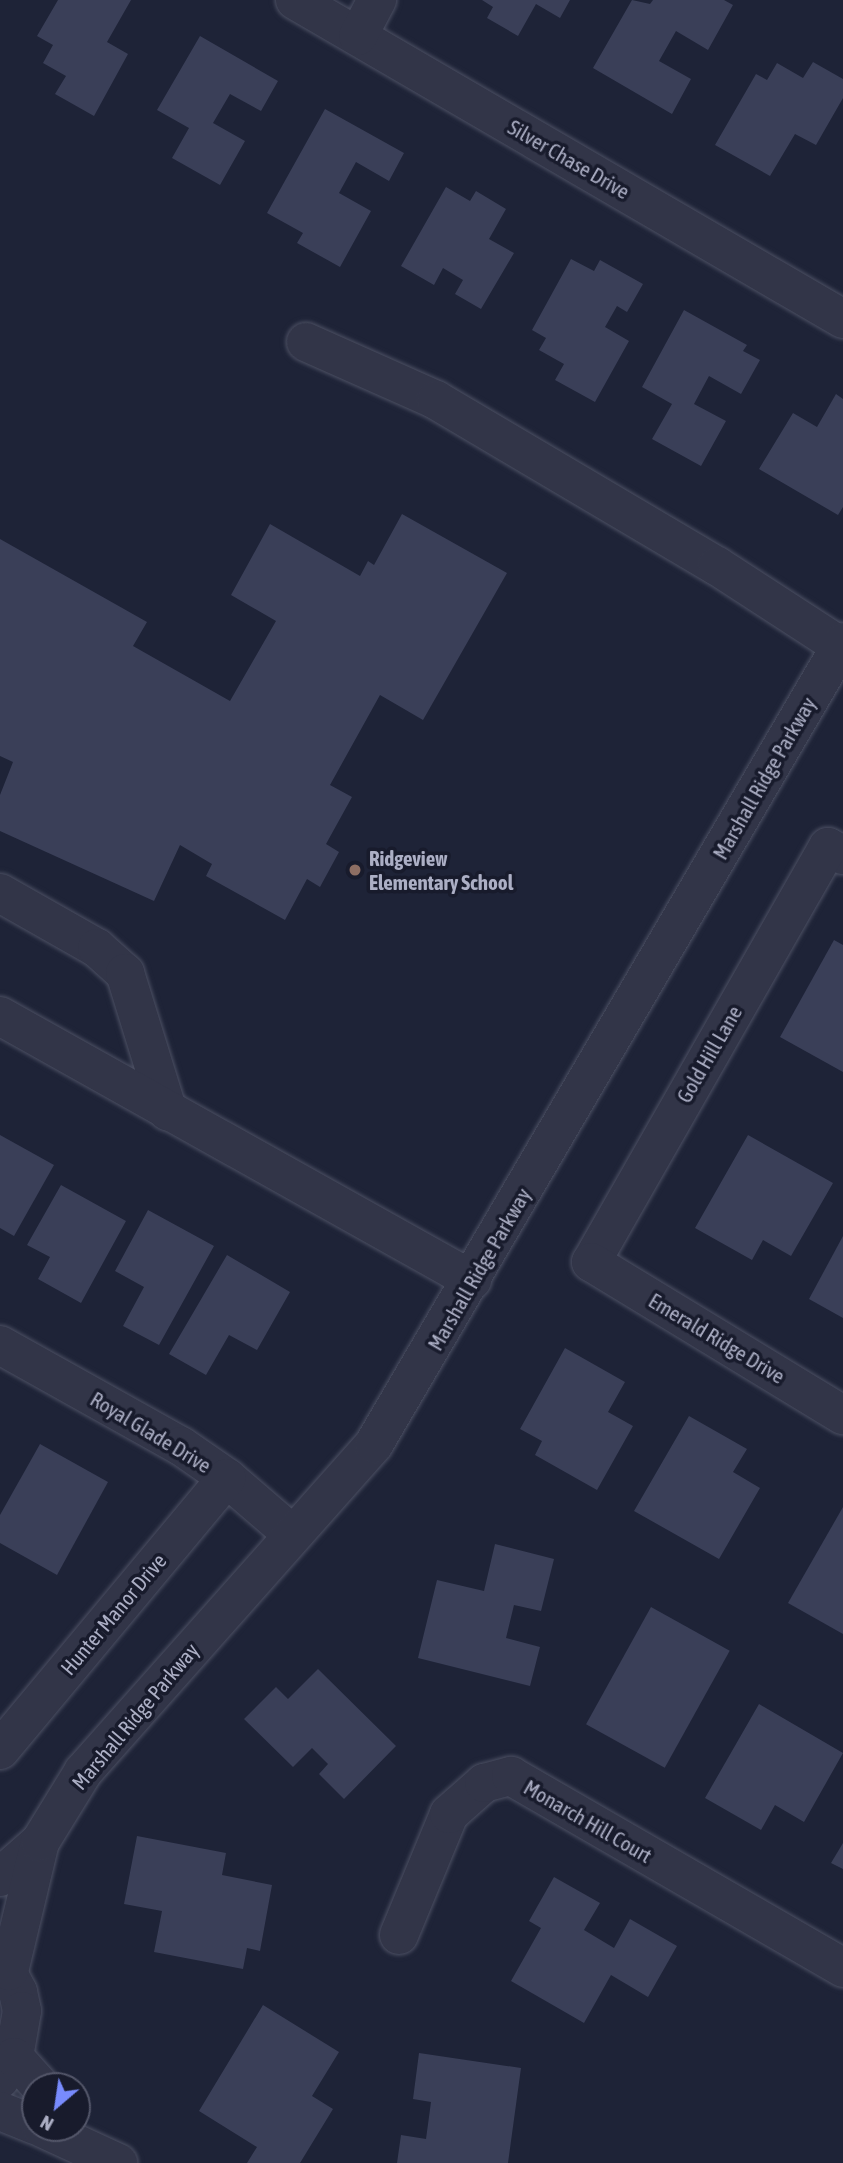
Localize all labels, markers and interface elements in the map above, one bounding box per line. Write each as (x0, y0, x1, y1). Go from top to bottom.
street label: Silver Chase Drive (504, 114, 634, 204)
street label: Marshall Ridge Parkway (707, 692, 821, 864)
place label: Ridgeview Elementary School (369, 845, 513, 895)
marker: Ridgeview Elementary School (347, 862, 363, 878)
street label: Gold Hill Lane (671, 1001, 747, 1107)
street label: Marshall Ridge Parkway (422, 1183, 536, 1355)
street label: Emerald Ridge Drive (644, 1287, 790, 1389)
street label: Royal Glade Drive (86, 1386, 216, 1478)
street label: Hunter Manor Drive (55, 1548, 171, 1680)
street label: Marshall Ridge Parkway (66, 1638, 204, 1794)
street label: Monarch Hill Court (520, 1774, 656, 1868)
north arrow (21, 2072, 91, 2142)
text: N (37, 2111, 57, 2136)

